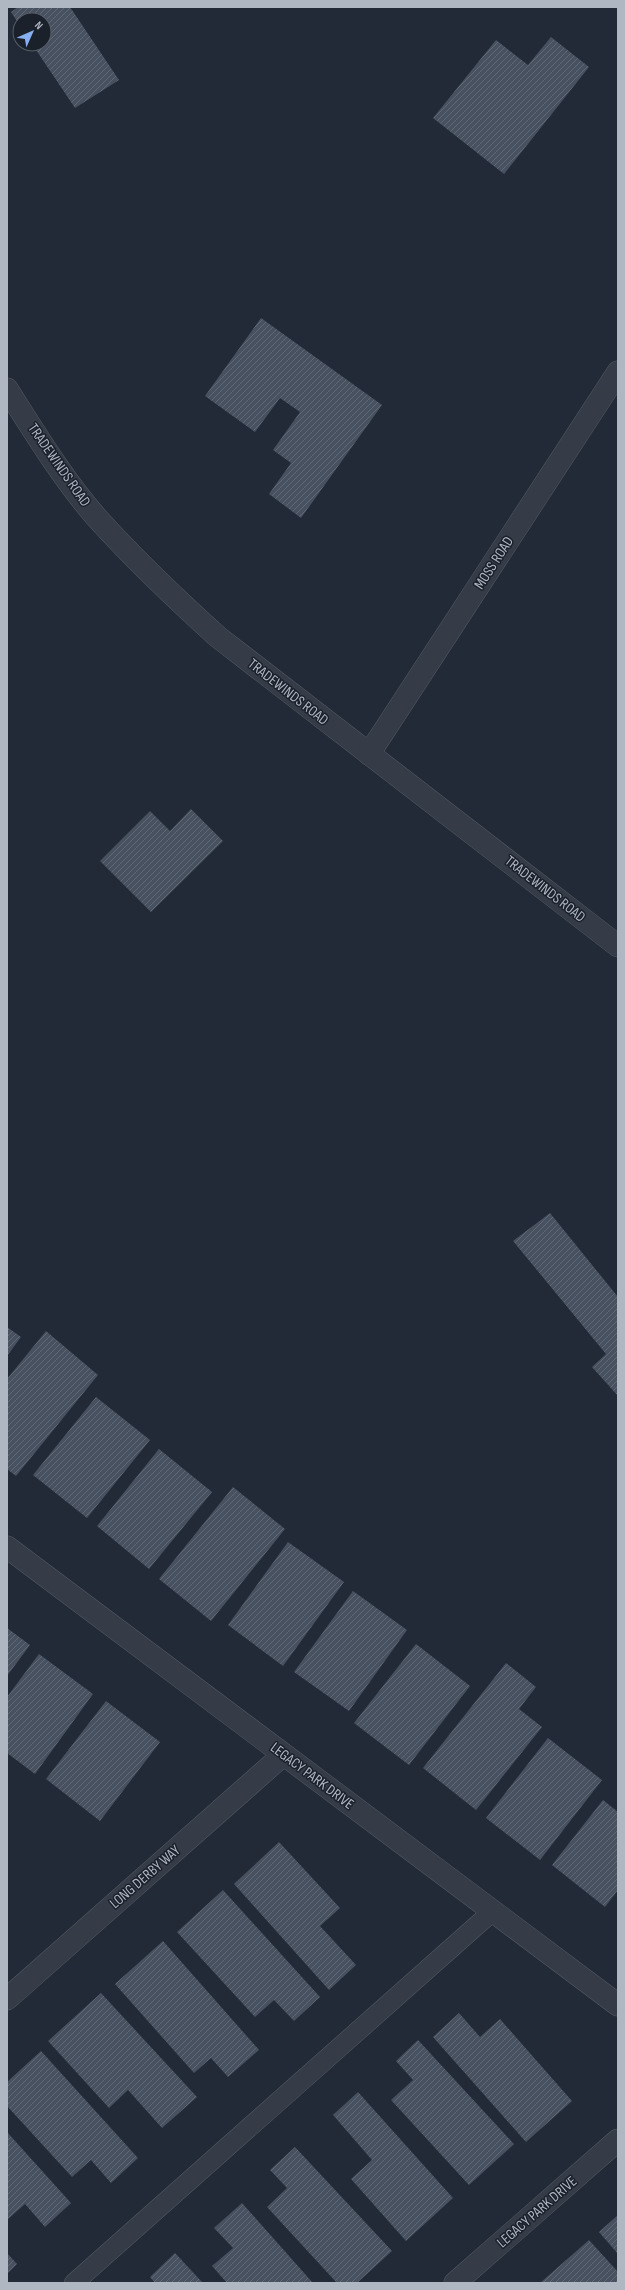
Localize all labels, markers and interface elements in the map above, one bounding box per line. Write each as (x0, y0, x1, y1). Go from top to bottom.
north arrow (12, 12, 52, 52)
text: N (32, 19, 45, 32)
street label: TRADEWINDS ROAD (23, 420, 95, 510)
street label: MOSS ROAD (470, 533, 518, 593)
street label: TRADEWINDS ROAD (244, 655, 332, 729)
street label: TRADEWINDS ROAD (501, 852, 589, 926)
street label: LEGACY PARK DRIVE (266, 1738, 358, 1814)
street label: LONG DERBY WAY (106, 1841, 185, 1913)
street label: LEGACY PARK DRIVE (493, 2172, 581, 2252)

